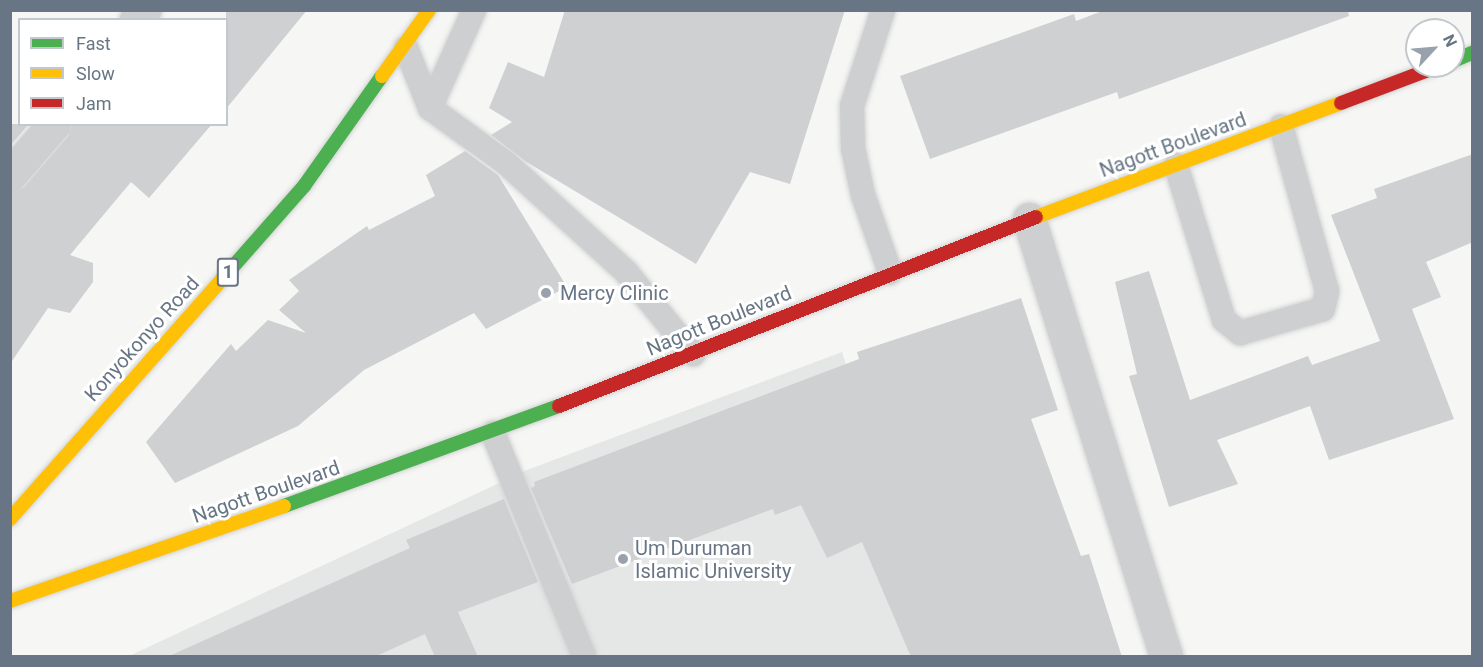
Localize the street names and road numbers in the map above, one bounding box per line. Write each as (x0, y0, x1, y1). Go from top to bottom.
street label: Nagott Boulevard (1096, 107, 1250, 183)
road number: 1 (216, 257, 240, 287)
street label: Konyokonyo Road (80, 272, 204, 406)
street label: Nagott Boulevard (643, 281, 795, 361)
street label: Nagott Boulevard (189, 456, 343, 528)

